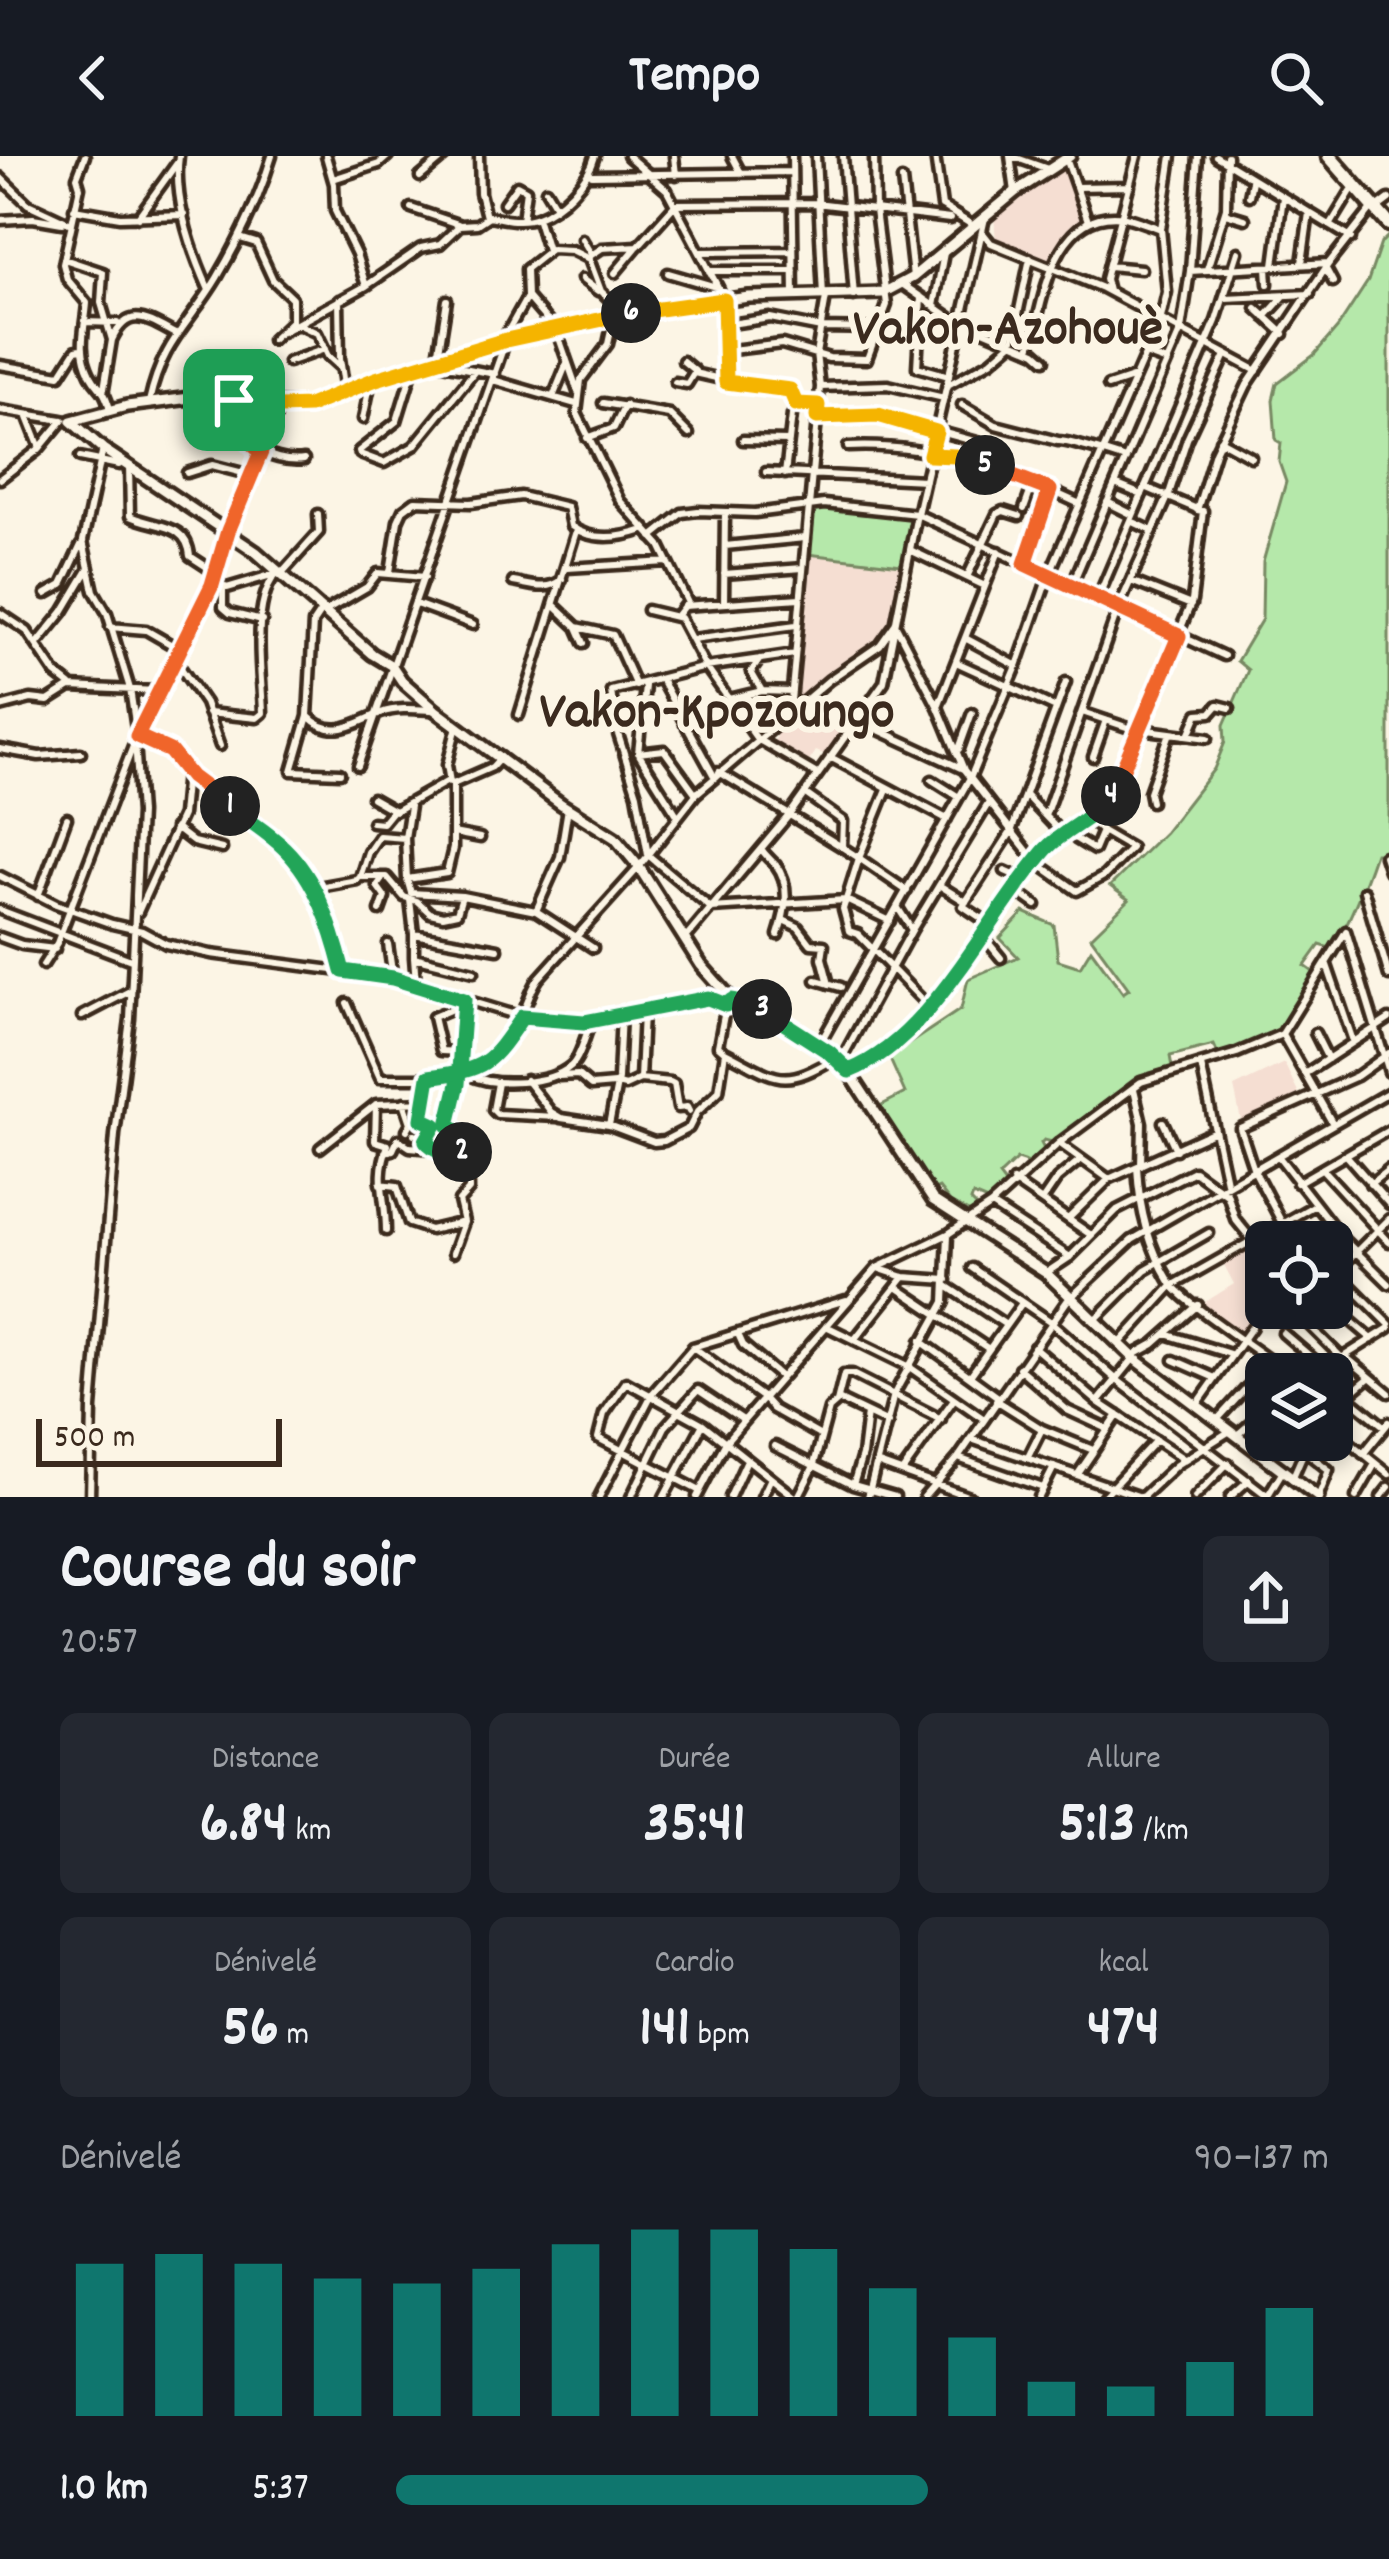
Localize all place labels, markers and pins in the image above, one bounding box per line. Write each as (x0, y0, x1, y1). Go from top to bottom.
pin: 6 (601, 283, 661, 343)
pin (183, 349, 285, 451)
pin: 5 (955, 435, 1015, 495)
pin: 4 (1081, 766, 1141, 826)
pin: 1 (200, 776, 260, 836)
pin: 3 (732, 979, 792, 1039)
pin: 2 (432, 1122, 492, 1182)

